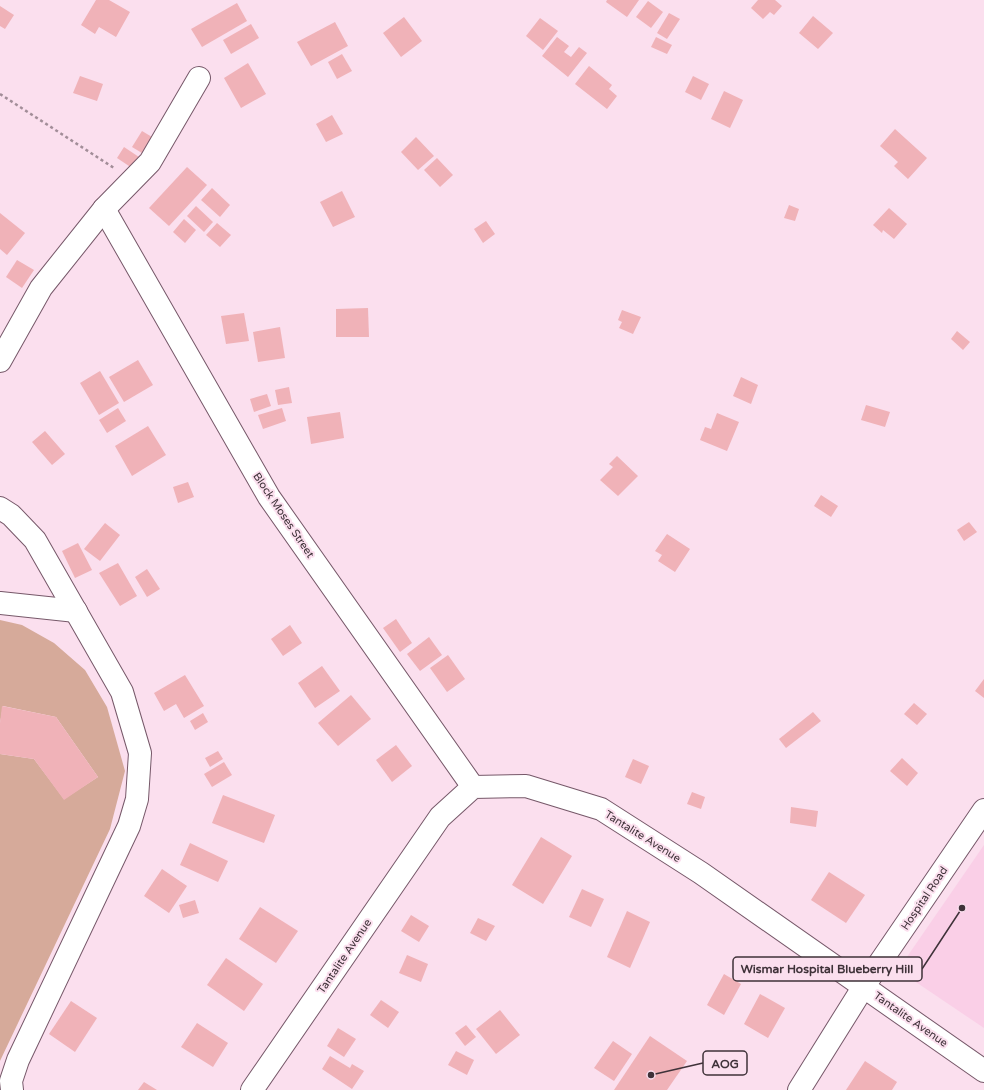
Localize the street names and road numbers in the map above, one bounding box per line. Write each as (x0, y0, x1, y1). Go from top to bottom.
street label: Block Moses Street (250, 470, 317, 560)
street label: Tantalite Avenue (602, 808, 683, 865)
street label: Hospital Road (898, 864, 950, 932)
street label: Tantalite Avenue (315, 917, 374, 996)
street label: Tantalite Avenue (871, 989, 950, 1050)

